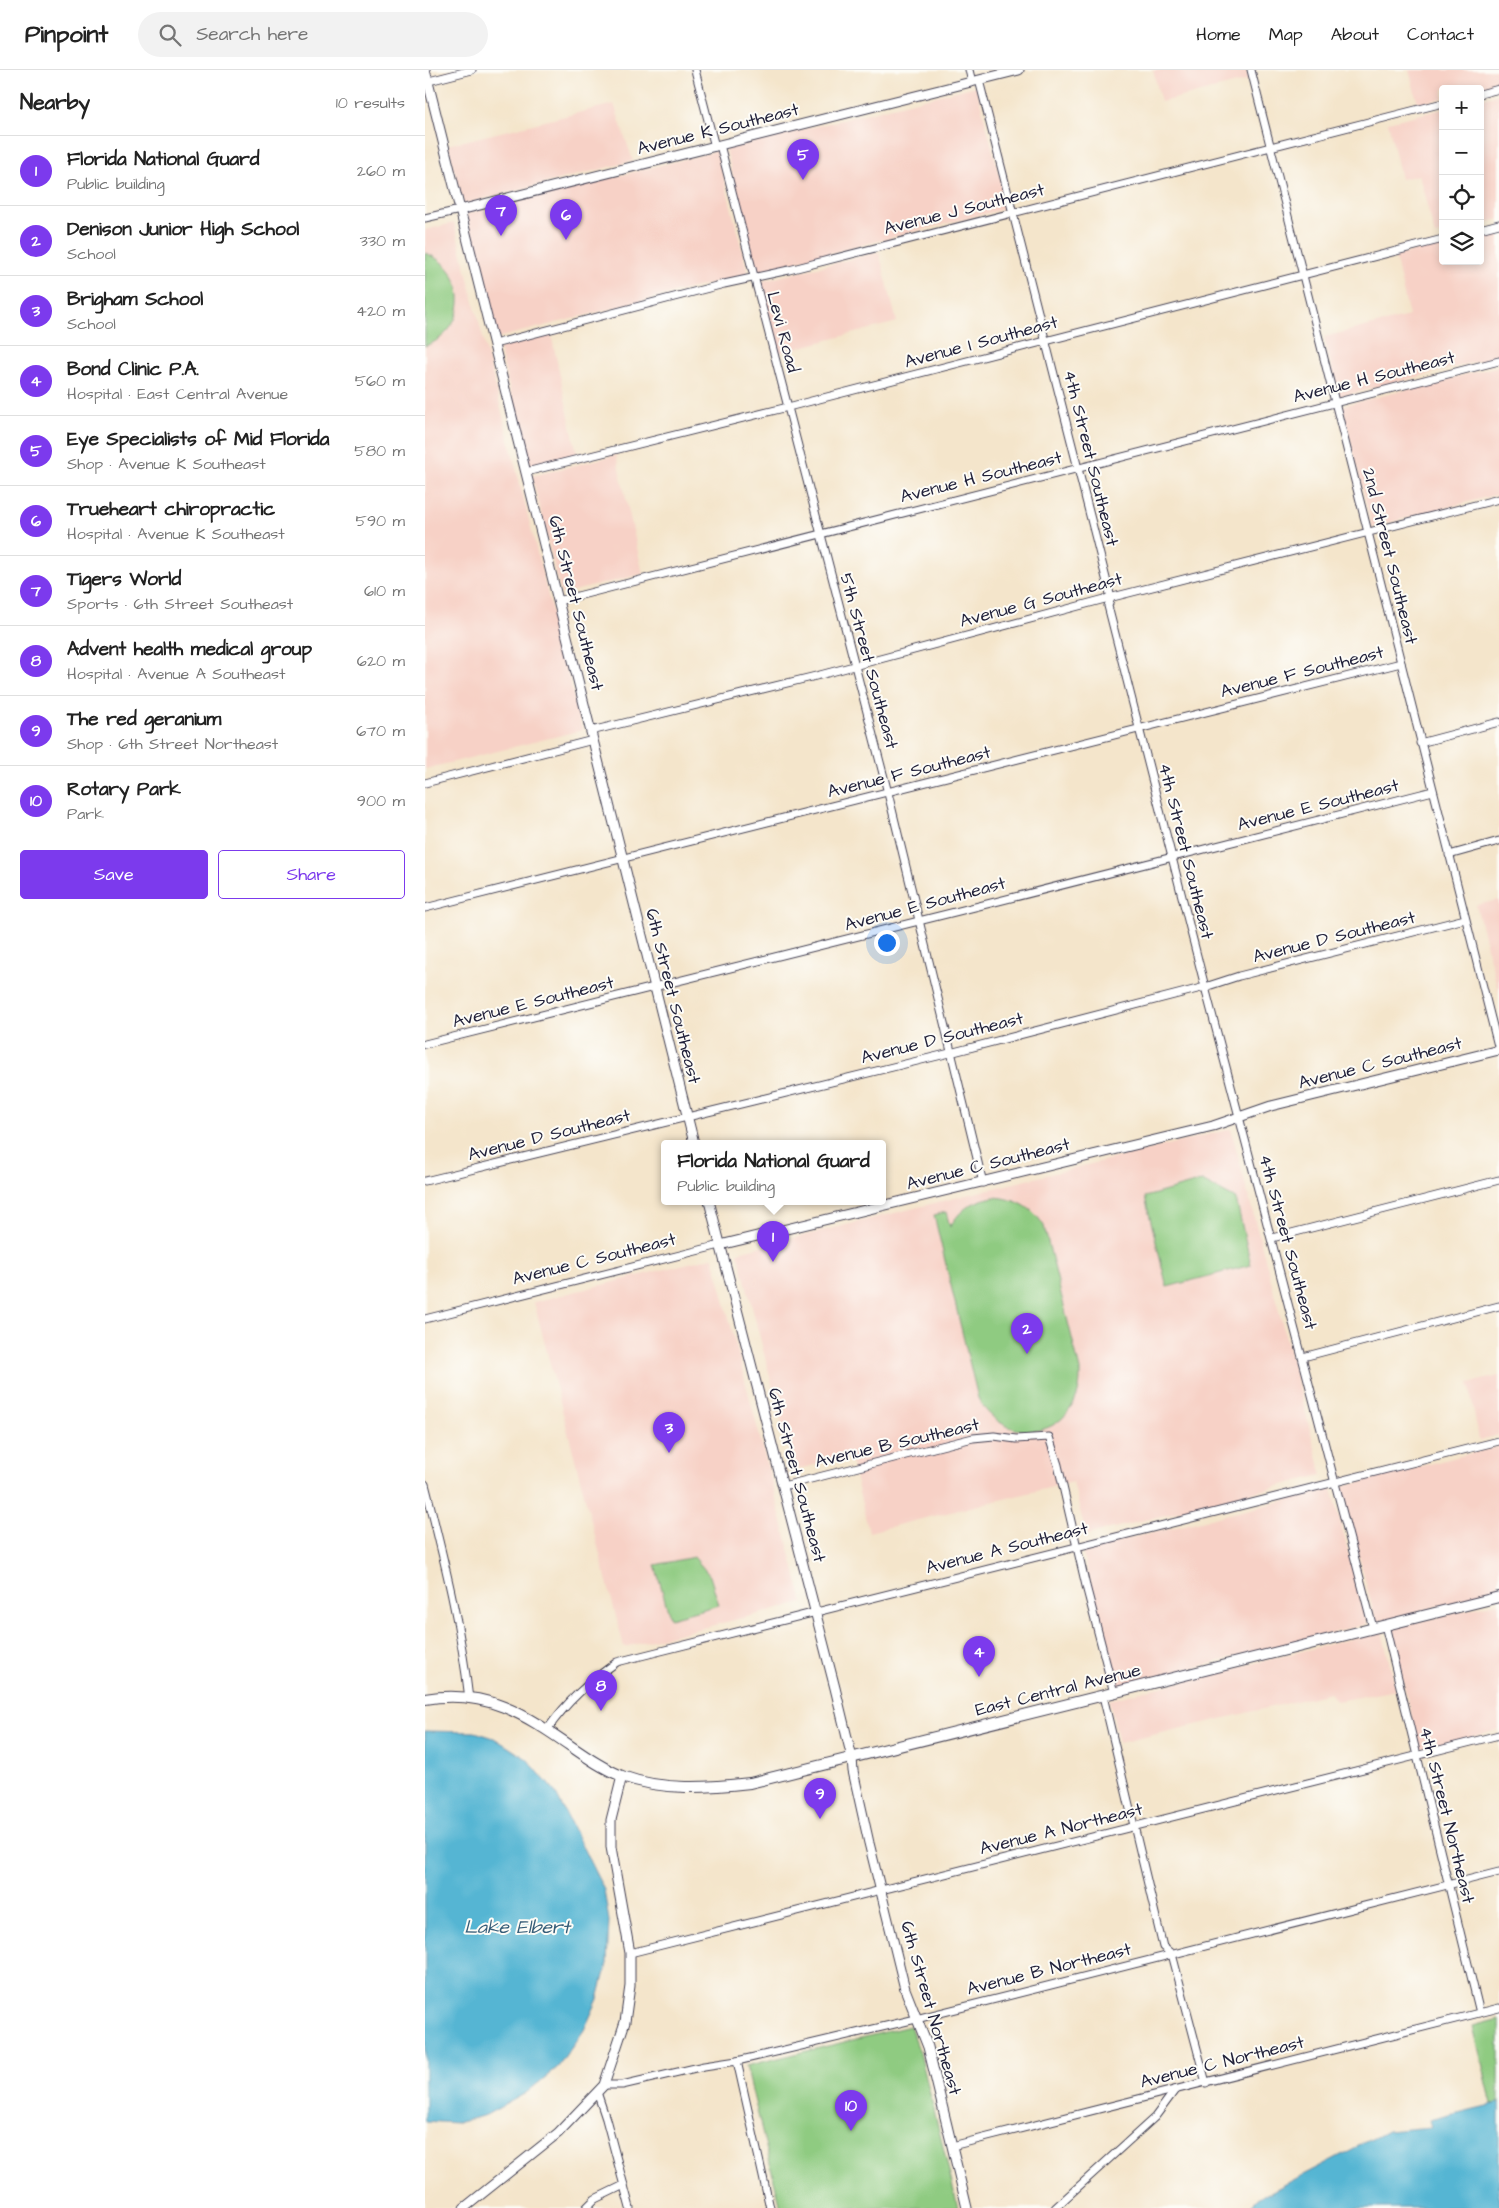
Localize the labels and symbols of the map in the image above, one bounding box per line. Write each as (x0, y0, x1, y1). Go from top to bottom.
street label: Avenue K Southeast (634, 97, 802, 161)
pin: 5 (787, 139, 819, 180)
street label: Avenue J Southeast (881, 177, 1048, 241)
pin: 7 (485, 195, 517, 236)
pin: 6 (550, 199, 582, 240)
street label: Levi Road (760, 289, 806, 375)
street label: Avenue I Southeast (902, 309, 1061, 375)
street label: Avenue H Southeast (1290, 345, 1458, 409)
street label: 4th Street Southeast (1057, 367, 1125, 549)
street label: Avenue H Southeast (897, 445, 1065, 509)
street label: 2nd Street Southeast (1356, 465, 1424, 647)
street label: 6th Street Southeast (542, 513, 610, 694)
street label: Avenue G Southeast (957, 566, 1126, 634)
street label: 5th Street Southeast (833, 570, 905, 752)
street label: Avenue F Southeast (1218, 639, 1387, 704)
street label: Avenue F Southeast (825, 739, 994, 804)
street label: 4th Street Southeast (1152, 760, 1220, 942)
street label: Avenue E Southeast (1235, 773, 1402, 837)
street label: Avenue E Southeast (842, 870, 1009, 938)
street label: Avenue D Southeast (1250, 905, 1419, 969)
street label: 6th Street Southeast (639, 906, 707, 1087)
your location (874, 930, 900, 956)
street label: Avenue E Southeast (450, 970, 617, 1034)
street label: Avenue D Southeast (858, 1006, 1027, 1070)
street label: Avenue C Southeast (1296, 1030, 1465, 1095)
street label: Avenue D Southeast (465, 1103, 634, 1167)
street label: Avenue C Southeast (904, 1131, 1073, 1196)
street label: 4th Street Southeast (1253, 1152, 1324, 1333)
pin: 1 (757, 1221, 789, 1262)
street label: Avenue C Southeast (510, 1226, 679, 1291)
pin: 2 (1011, 1313, 1043, 1354)
street label: 6th Street Southeast (762, 1385, 833, 1566)
pin: 3 (653, 1412, 685, 1453)
street label: Avenue B Southeast (812, 1412, 982, 1474)
street label: Avenue A Southeast (923, 1516, 1092, 1580)
pin: 4 (963, 1636, 995, 1677)
street label: East Central Avenue (973, 1657, 1144, 1723)
pin: 8 (585, 1670, 617, 1711)
street label: 4th Street Northeast (1413, 1724, 1481, 1907)
pin: 9 (804, 1778, 836, 1819)
street label: Avenue A Northeast (977, 1796, 1146, 1861)
water label: Lake Elbert (464, 1914, 572, 1941)
street label: 6th Street Northeast (894, 1918, 968, 2099)
street label: Avenue B Northeast (964, 1936, 1134, 2002)
street label: Avenue C Northeast (1137, 2029, 1307, 2094)
pin: 10 (835, 2090, 867, 2131)

